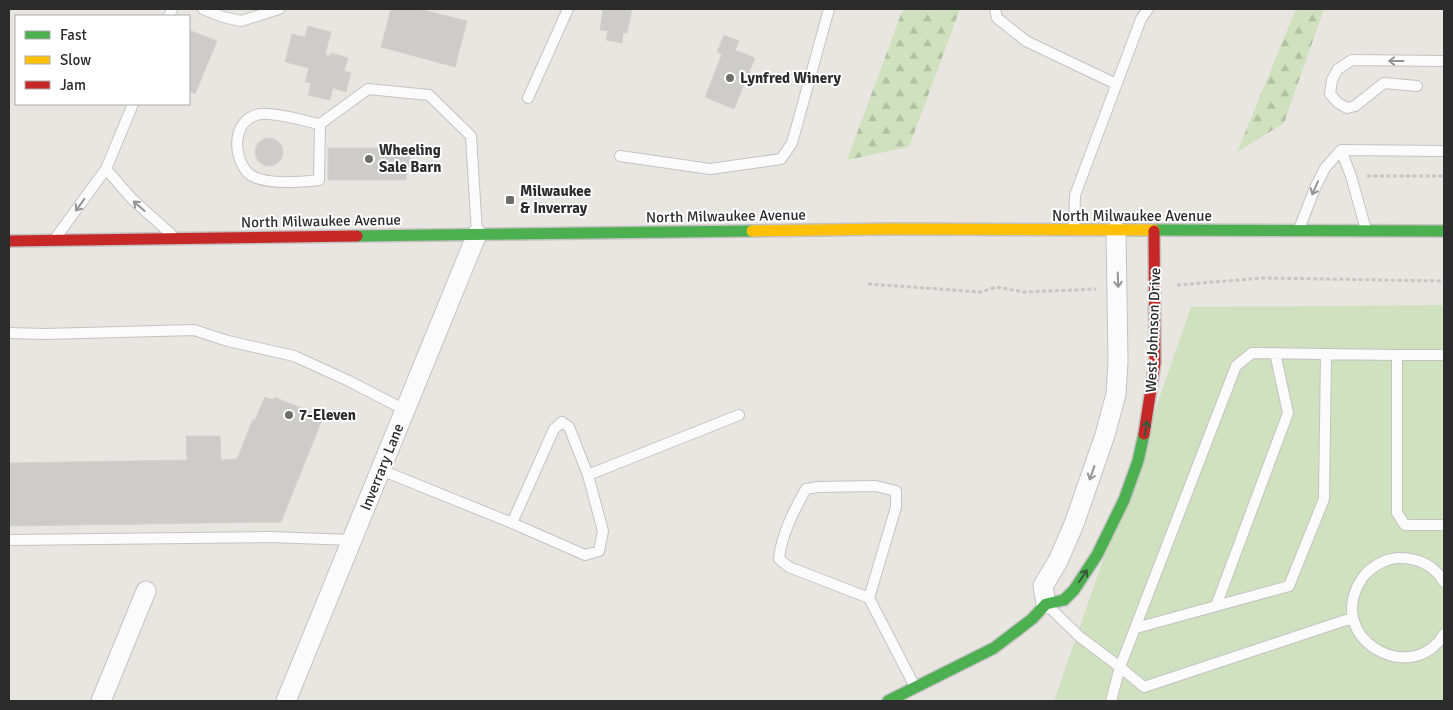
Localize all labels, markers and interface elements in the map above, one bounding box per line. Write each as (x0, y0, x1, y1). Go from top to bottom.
legend (15, 15, 190, 105)
text: Fast (60, 26, 87, 44)
text: Slow (60, 51, 91, 69)
one-way arrow (1388, 56, 1404, 66)
place label: Lynfred Winery (740, 69, 842, 87)
marker: Lynfred Winery (724, 72, 736, 84)
text: Jam (60, 76, 86, 94)
place label: Wheeling Sale Barn (379, 141, 441, 176)
marker: Wheeling Sale Barn (363, 153, 375, 165)
one-way arrow (1309, 180, 1319, 195)
place label: Milwaukee & Inverray (520, 182, 591, 217)
marker: Milwaukee & Inverray (504, 194, 516, 206)
one-way arrow (75, 198, 85, 212)
one-way arrow (133, 200, 146, 212)
street label: North Milwaukee Avenue (646, 206, 806, 226)
street label: North Milwaukee Avenue (1052, 207, 1212, 225)
street label: North Milwaukee Avenue (241, 211, 401, 231)
street label: West Johnson Drive (1142, 267, 1164, 393)
one-way arrow (1113, 271, 1122, 287)
place label: 7-Eleven (299, 406, 356, 424)
marker: 7-Eleven (283, 409, 295, 421)
one-way arrow (1141, 420, 1151, 436)
street label: Inverrary Lane (356, 421, 408, 513)
one-way arrow (1087, 465, 1096, 481)
one-way arrow (1078, 570, 1088, 584)

